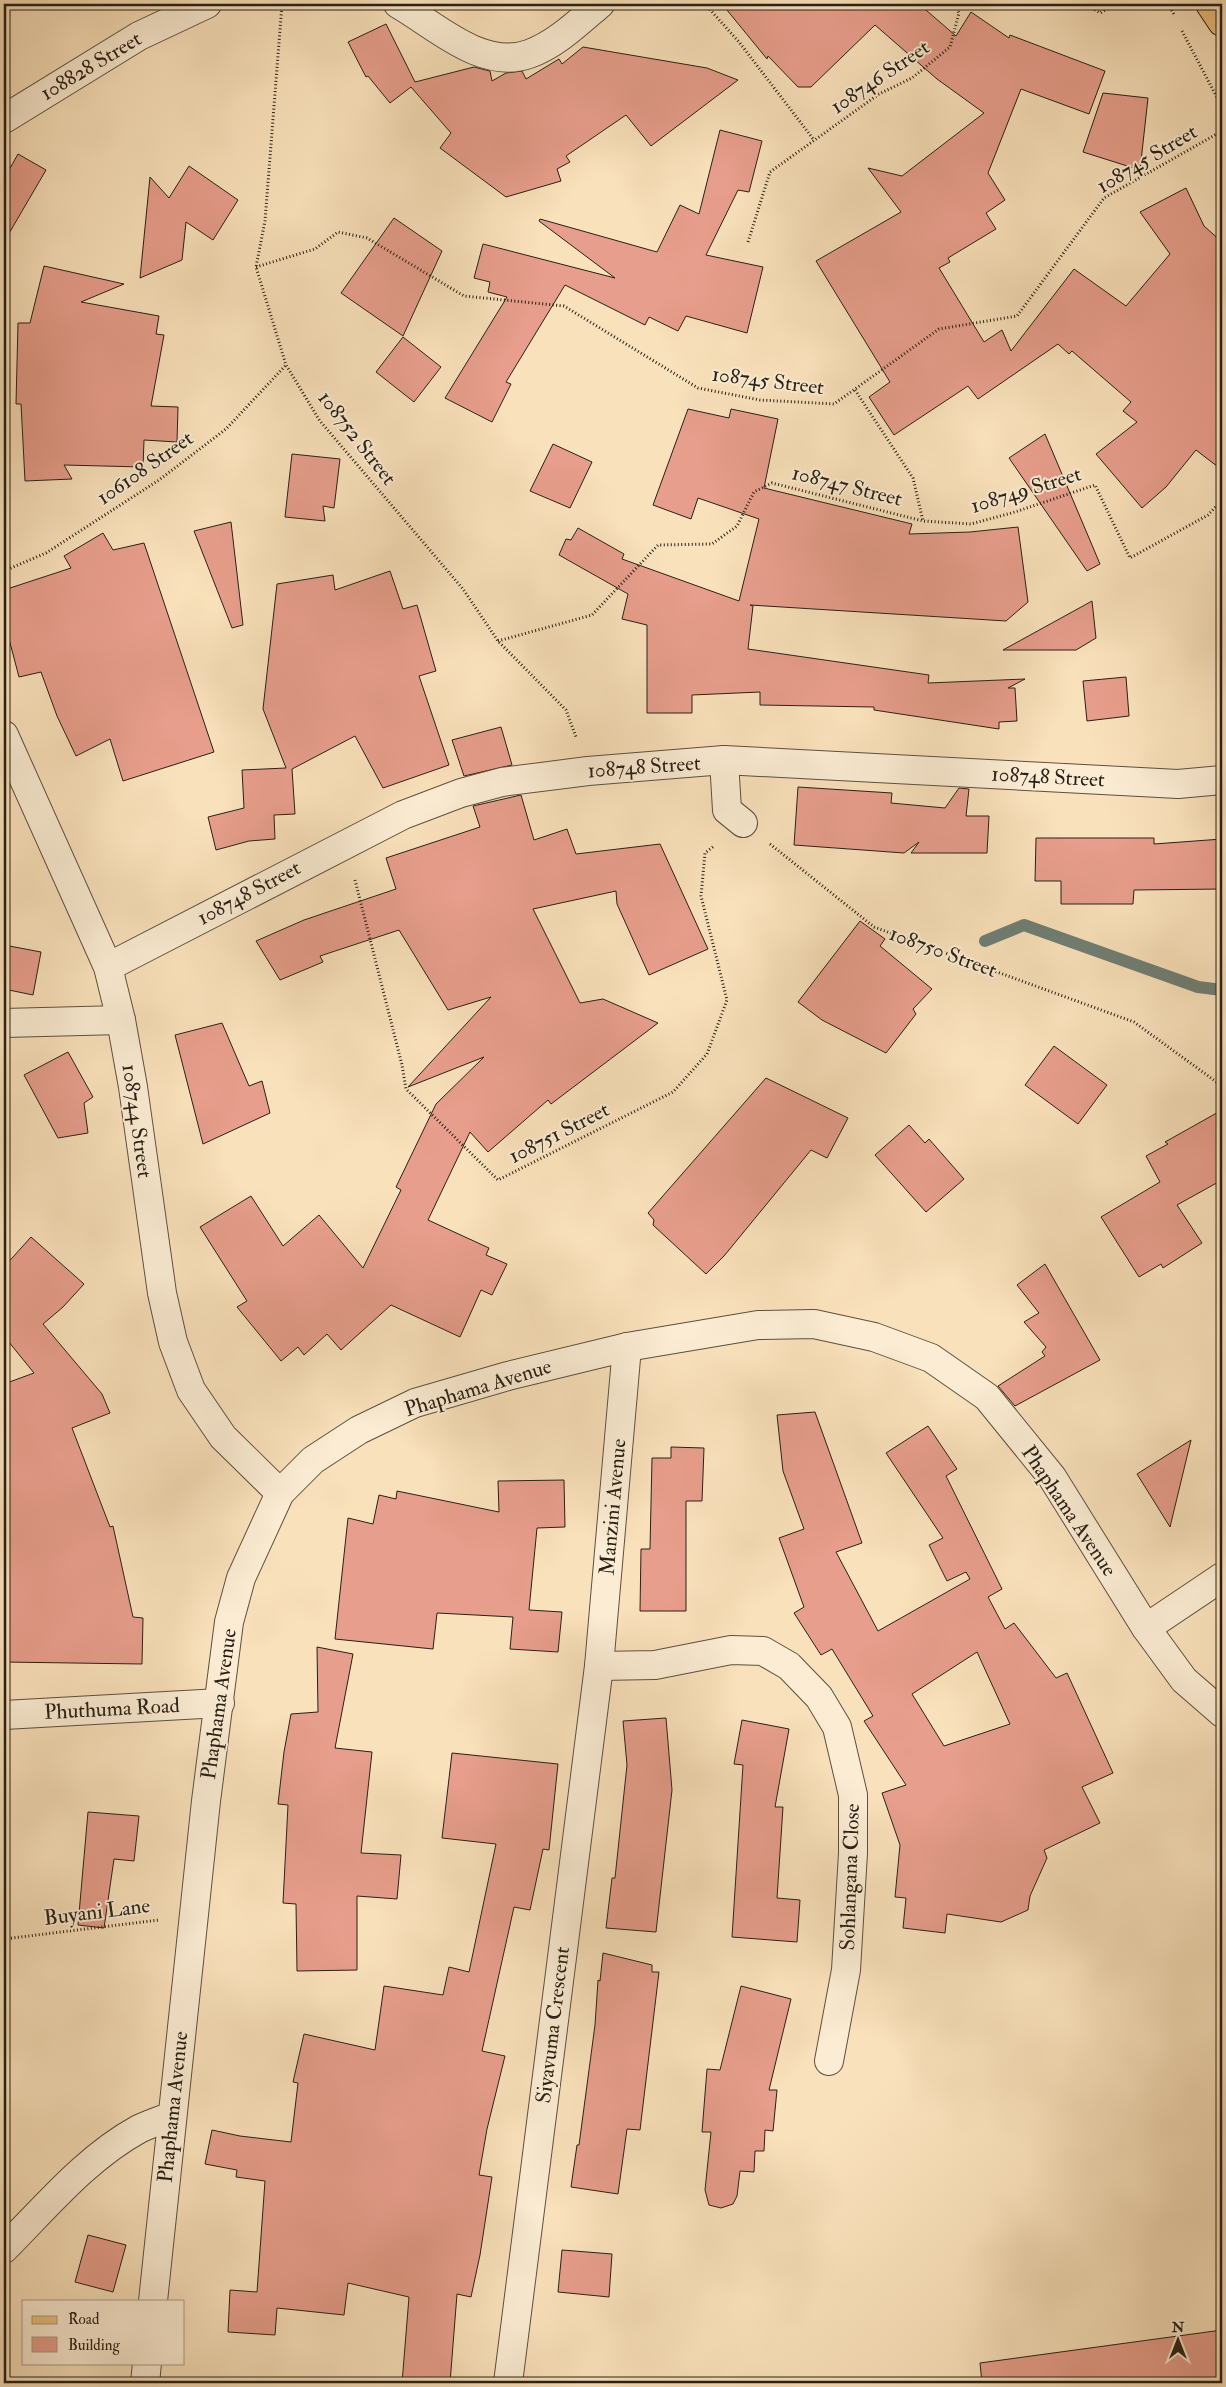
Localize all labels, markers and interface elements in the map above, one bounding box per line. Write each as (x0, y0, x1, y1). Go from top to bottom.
street label: 108828 Street (35, 25, 147, 107)
street label: 108746 Street (825, 34, 935, 120)
street label: 108745 Street (1092, 118, 1202, 200)
street label: 108745 Street (710, 361, 826, 401)
street label: 108752 Street (312, 385, 402, 491)
street label: 106108 Street (92, 425, 199, 511)
street label: 108747 Street (789, 459, 905, 513)
street label: 108749 Street (967, 460, 1085, 520)
street label: 108748 Street (587, 750, 702, 784)
street label: 108748 Street (991, 761, 1105, 793)
street label: 108748 Street (193, 854, 306, 932)
street label: 108750 Street (886, 920, 1001, 984)
street label: 108744 Street (116, 1062, 158, 1180)
street label: 108751 Street (504, 1096, 614, 1170)
street label: Phaphama Avenue (401, 1353, 555, 1423)
street label: Manzini Avenue (594, 1437, 632, 1576)
street label: Phaphama Avenue (1015, 1440, 1123, 1582)
street label: Phaphama Avenue (195, 1627, 243, 1781)
street label: Phuthuma Road (44, 1692, 181, 1726)
street label: Sohlangana Close (834, 1803, 866, 1951)
street label: Buyani Lane (42, 1892, 152, 1932)
street label: Siyavuma Crescent (530, 1945, 576, 2105)
street label: Phaphama Avenue (152, 2030, 194, 2184)
legend (22, 2300, 185, 2364)
text: Road (68, 2310, 100, 2329)
north arrow (1154, 2314, 1204, 2364)
text: N (1171, 2319, 1185, 2336)
text: Building (68, 2336, 120, 2355)

